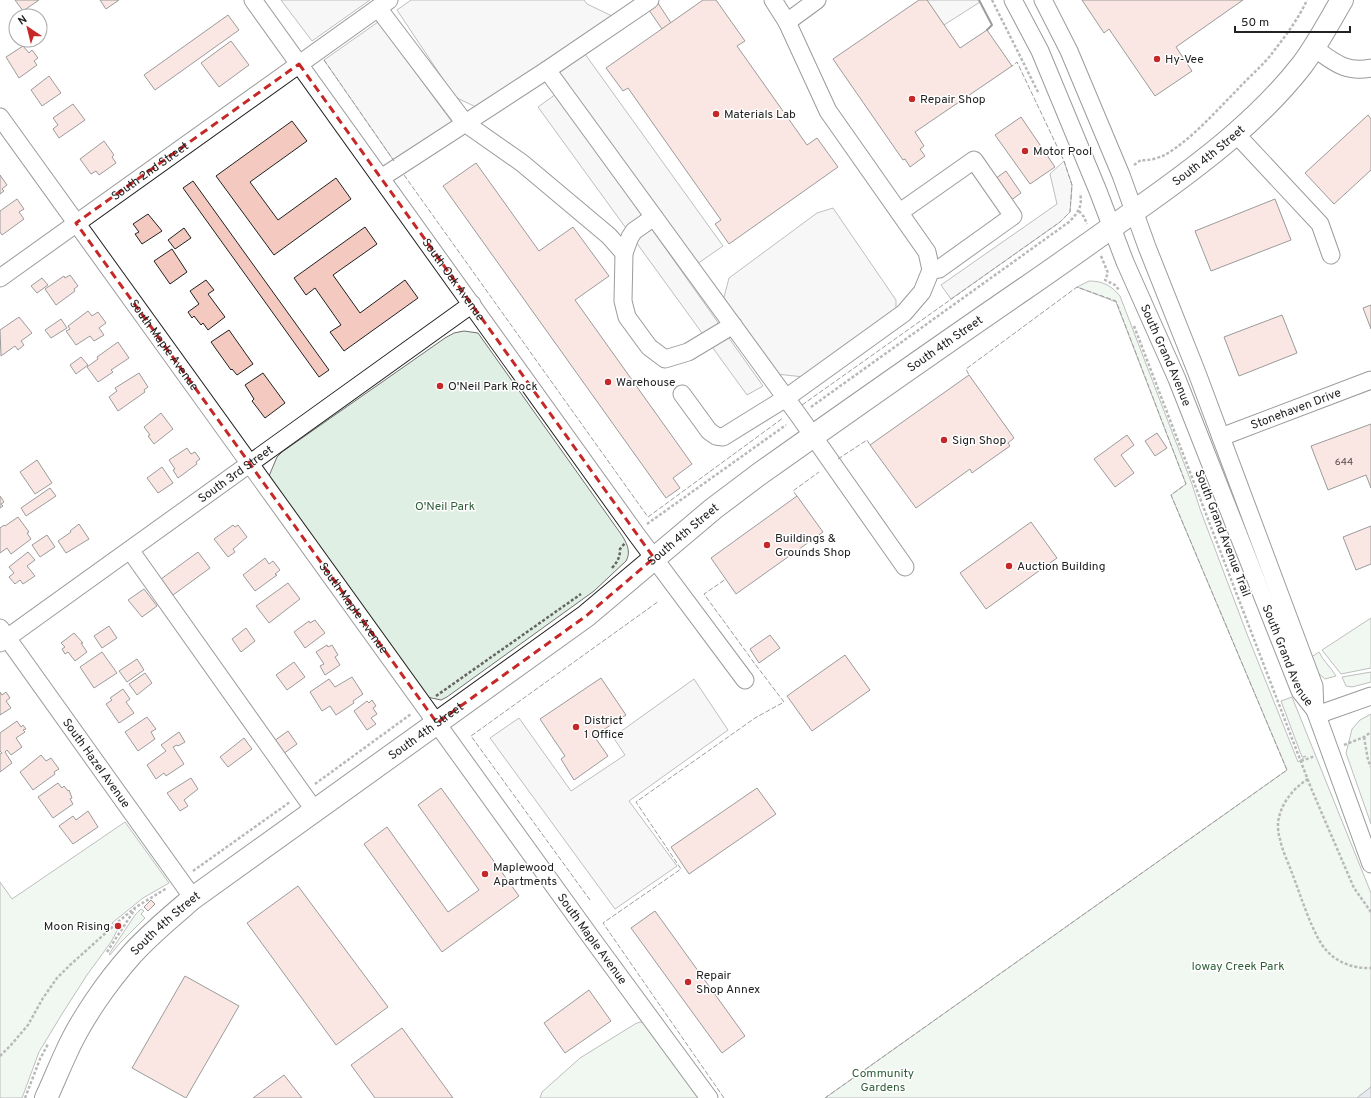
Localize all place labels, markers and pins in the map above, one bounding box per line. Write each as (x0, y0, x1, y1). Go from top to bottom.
place label: Hy-Vee (1165, 52, 1204, 68)
marker: Hy-Vee (1152, 54, 1162, 64)
place label: Repair Shop (920, 92, 986, 108)
marker: Repair Shop (907, 94, 917, 104)
place label: Materials Lab (724, 107, 796, 123)
marker: Materials Lab (711, 109, 721, 119)
place label: Motor Pool (1033, 144, 1092, 160)
marker: Motor Pool (1020, 146, 1030, 156)
place label: Warehouse (616, 375, 675, 391)
marker: Warehouse (603, 377, 613, 387)
place label: O'Neil Park Rock (448, 379, 538, 395)
marker: O'Neil Park Rock (435, 381, 445, 391)
place label: Sign Shop (952, 433, 1006, 449)
marker: Sign Shop (939, 435, 949, 445)
place label: Buildings & Grounds Shop (775, 531, 851, 561)
marker: Buildings & Grounds Shop (762, 540, 772, 550)
place label: Auction Building (1017, 559, 1106, 575)
marker: Auction Building (1004, 561, 1014, 571)
place label: District 1 Office (584, 713, 624, 743)
marker: District 1 Office (571, 722, 581, 732)
place label: Maplewood Apartments (493, 860, 557, 890)
marker: Maplewood Apartments (480, 869, 490, 879)
place label: Moon Rising (44, 919, 110, 935)
marker: Moon Rising (113, 921, 123, 931)
place label: Repair Shop Annex (696, 968, 760, 998)
marker: Repair Shop Annex (683, 977, 693, 987)

